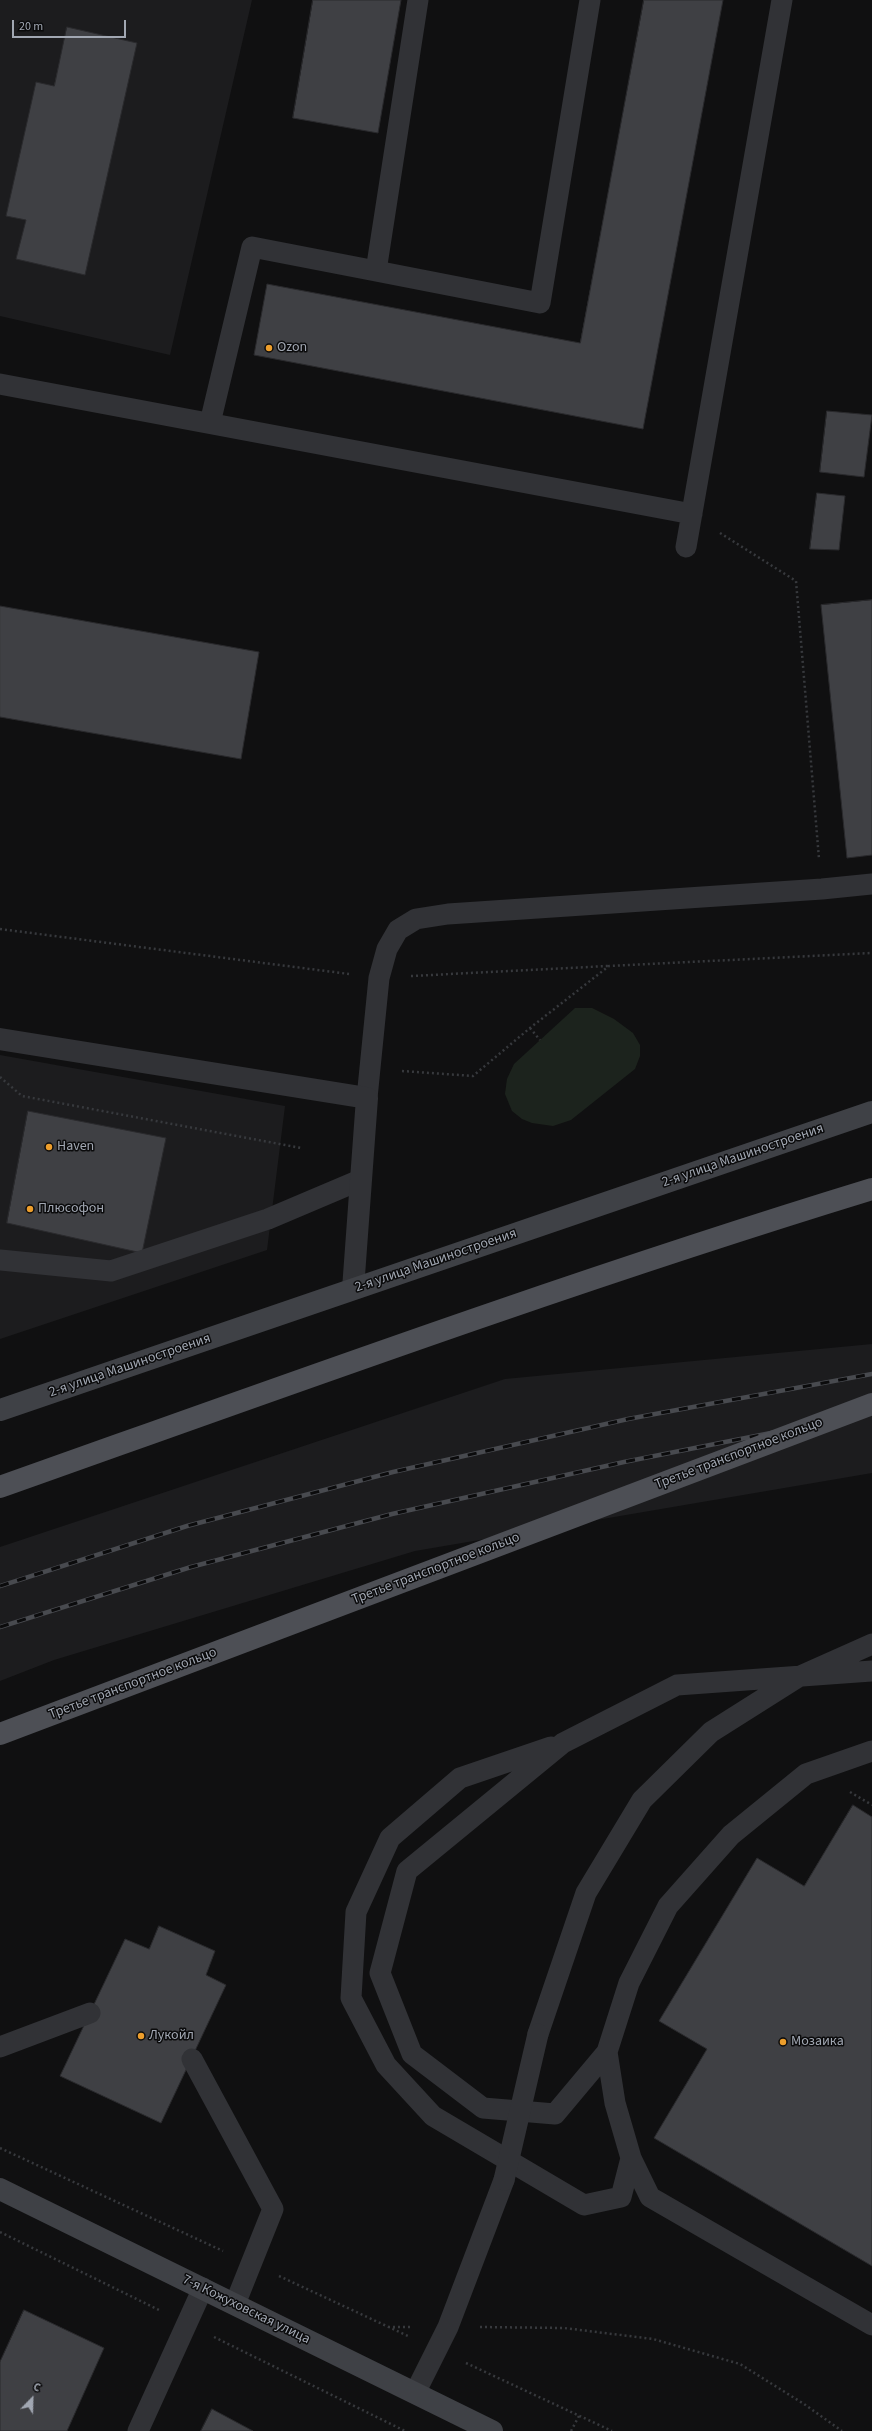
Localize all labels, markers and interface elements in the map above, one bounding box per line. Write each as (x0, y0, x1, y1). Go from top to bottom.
scale bar (14, 12, 128, 38)
text: 20 m (19, 18, 43, 35)
place label: Ozon (277, 340, 307, 356)
marker: Ozon (264, 343, 274, 353)
street label: 2-я улица Машиностроения (660, 1120, 826, 1192)
place label: Haven (57, 1139, 94, 1155)
marker: Haven (44, 1142, 54, 1152)
place label: Плюсофон (38, 1201, 104, 1217)
marker: Плюсофон (25, 1204, 35, 1214)
street label: 2-я улица Машиностроения (353, 1225, 519, 1297)
street label: 2-я улица Машиностроения (47, 1330, 213, 1402)
street label: Третье транспортное кольцо (653, 1414, 825, 1494)
street label: Третье транспортное кольцо (350, 1529, 522, 1609)
street label: Третье транспортное кольцо (47, 1644, 219, 1724)
place label: Лукойл (149, 2028, 194, 2044)
marker: Лукойл (136, 2031, 146, 2041)
place label: Мозаика (791, 2034, 844, 2050)
marker: Мозаика (778, 2037, 788, 2047)
street label: 7-я Кожуховская улица (179, 2272, 313, 2348)
north arrow (12, 2379, 52, 2419)
text: С (31, 2379, 43, 2396)

